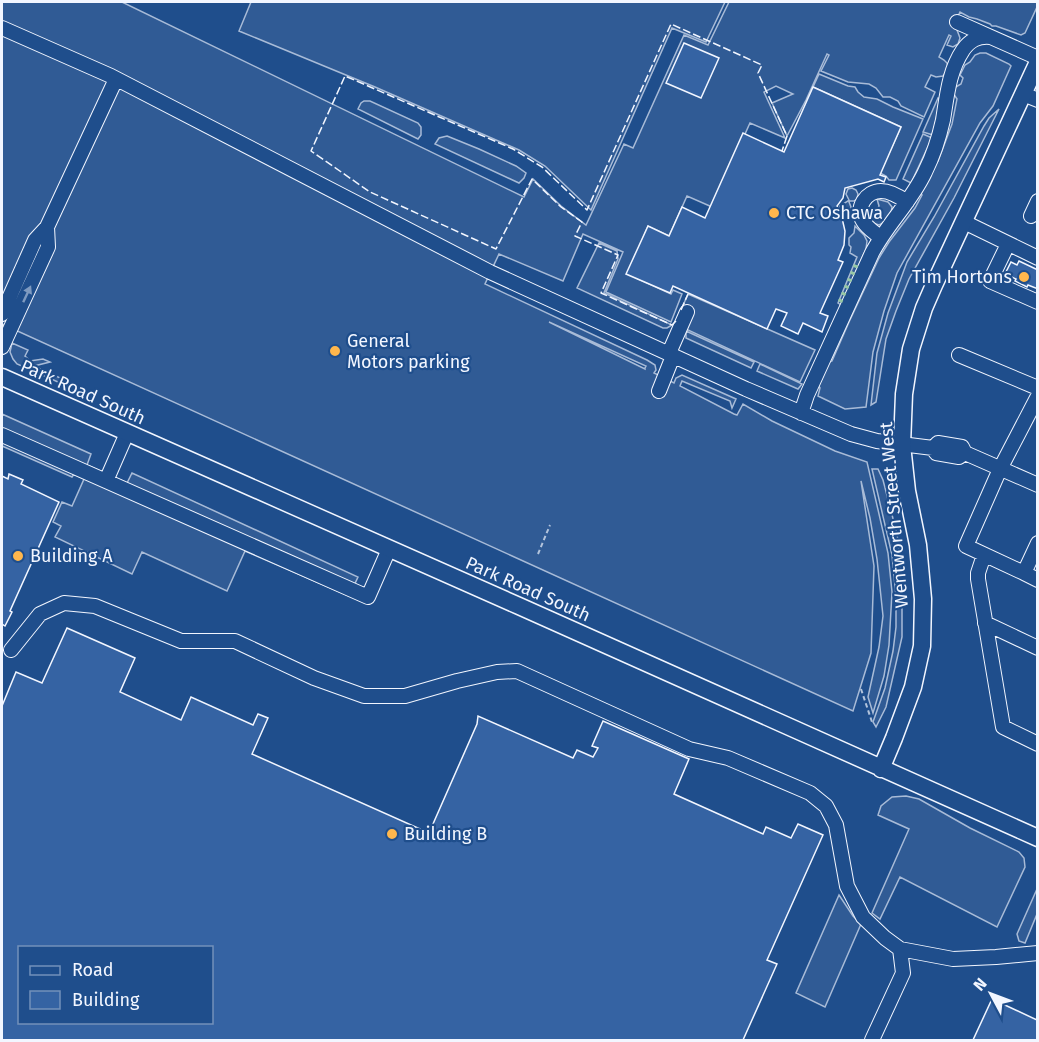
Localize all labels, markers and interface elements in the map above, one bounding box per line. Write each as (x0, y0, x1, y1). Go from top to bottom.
place label: CTC Oshawa (786, 202, 883, 224)
marker: CTC Oshawa (767, 206, 781, 220)
place label: Tim Hortons (912, 266, 1012, 288)
marker: Tim Hortons (1017, 270, 1031, 284)
one-way arrow (22, 286, 31, 303)
place label: General Motors parking (347, 330, 470, 373)
marker: General Motors parking (328, 344, 342, 358)
street label: Park Road South (17, 355, 149, 429)
street label: Wentworth Street West (875, 421, 913, 609)
place label: Building A (30, 545, 113, 567)
marker: Building A (11, 549, 25, 563)
street label: Park Road South (462, 552, 594, 626)
place label: Building B (404, 823, 487, 845)
marker: Building B (385, 827, 399, 841)
legend (18, 946, 213, 1024)
text: Road (72, 959, 114, 981)
north arrow (961, 964, 1021, 1024)
text: N (969, 974, 991, 995)
text: Building (72, 989, 140, 1011)

